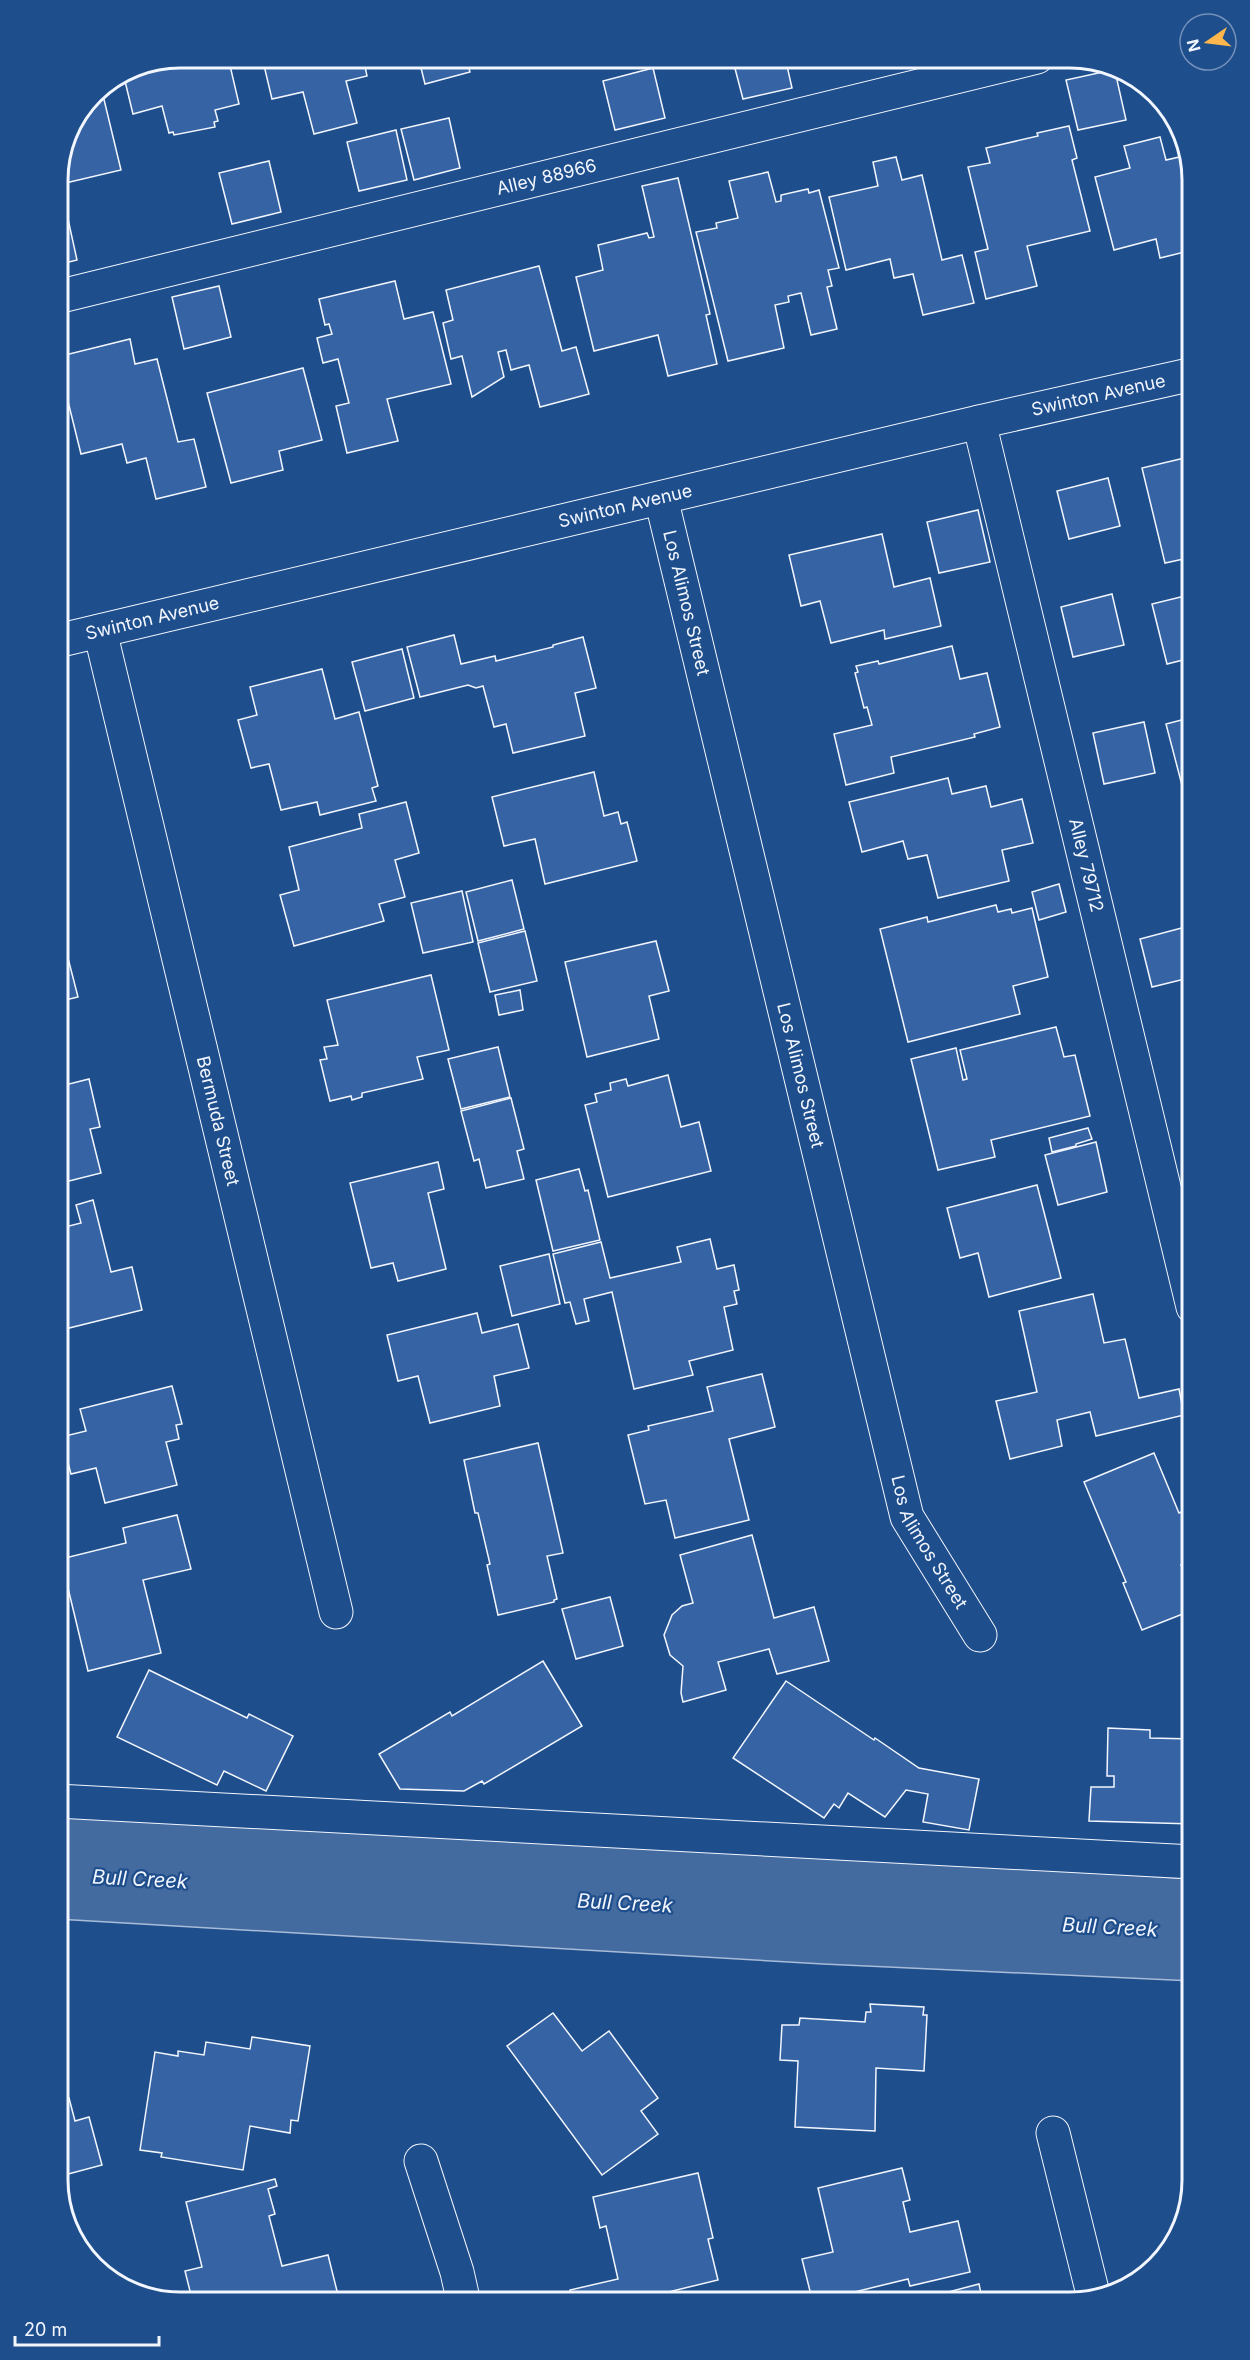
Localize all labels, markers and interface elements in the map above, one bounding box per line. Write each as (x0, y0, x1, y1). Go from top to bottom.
north arrow (1178, 12, 1238, 72)
text: N (1182, 37, 1205, 54)
street label: Alley 88966 (494, 154, 599, 199)
street label: Swinton Avenue (1029, 370, 1167, 420)
street label: Swinton Avenue (556, 480, 694, 532)
street label: Los Alimos Street (659, 528, 715, 678)
street label: Swinton Avenue (83, 592, 221, 644)
street label: Alley 79712 (1065, 816, 1108, 914)
street label: Los Alimos Street (773, 1001, 829, 1150)
street label: Bermuda Street (193, 1054, 244, 1188)
street label: Los Alimos Street (887, 1473, 972, 1613)
water label: Bull Creek (91, 1865, 190, 1894)
water label: Bull Creek (576, 1889, 675, 1918)
water label: Bull Creek (1061, 1913, 1160, 1942)
scale bar (15, 2309, 159, 2347)
text: 20 m (24, 2319, 67, 2340)

